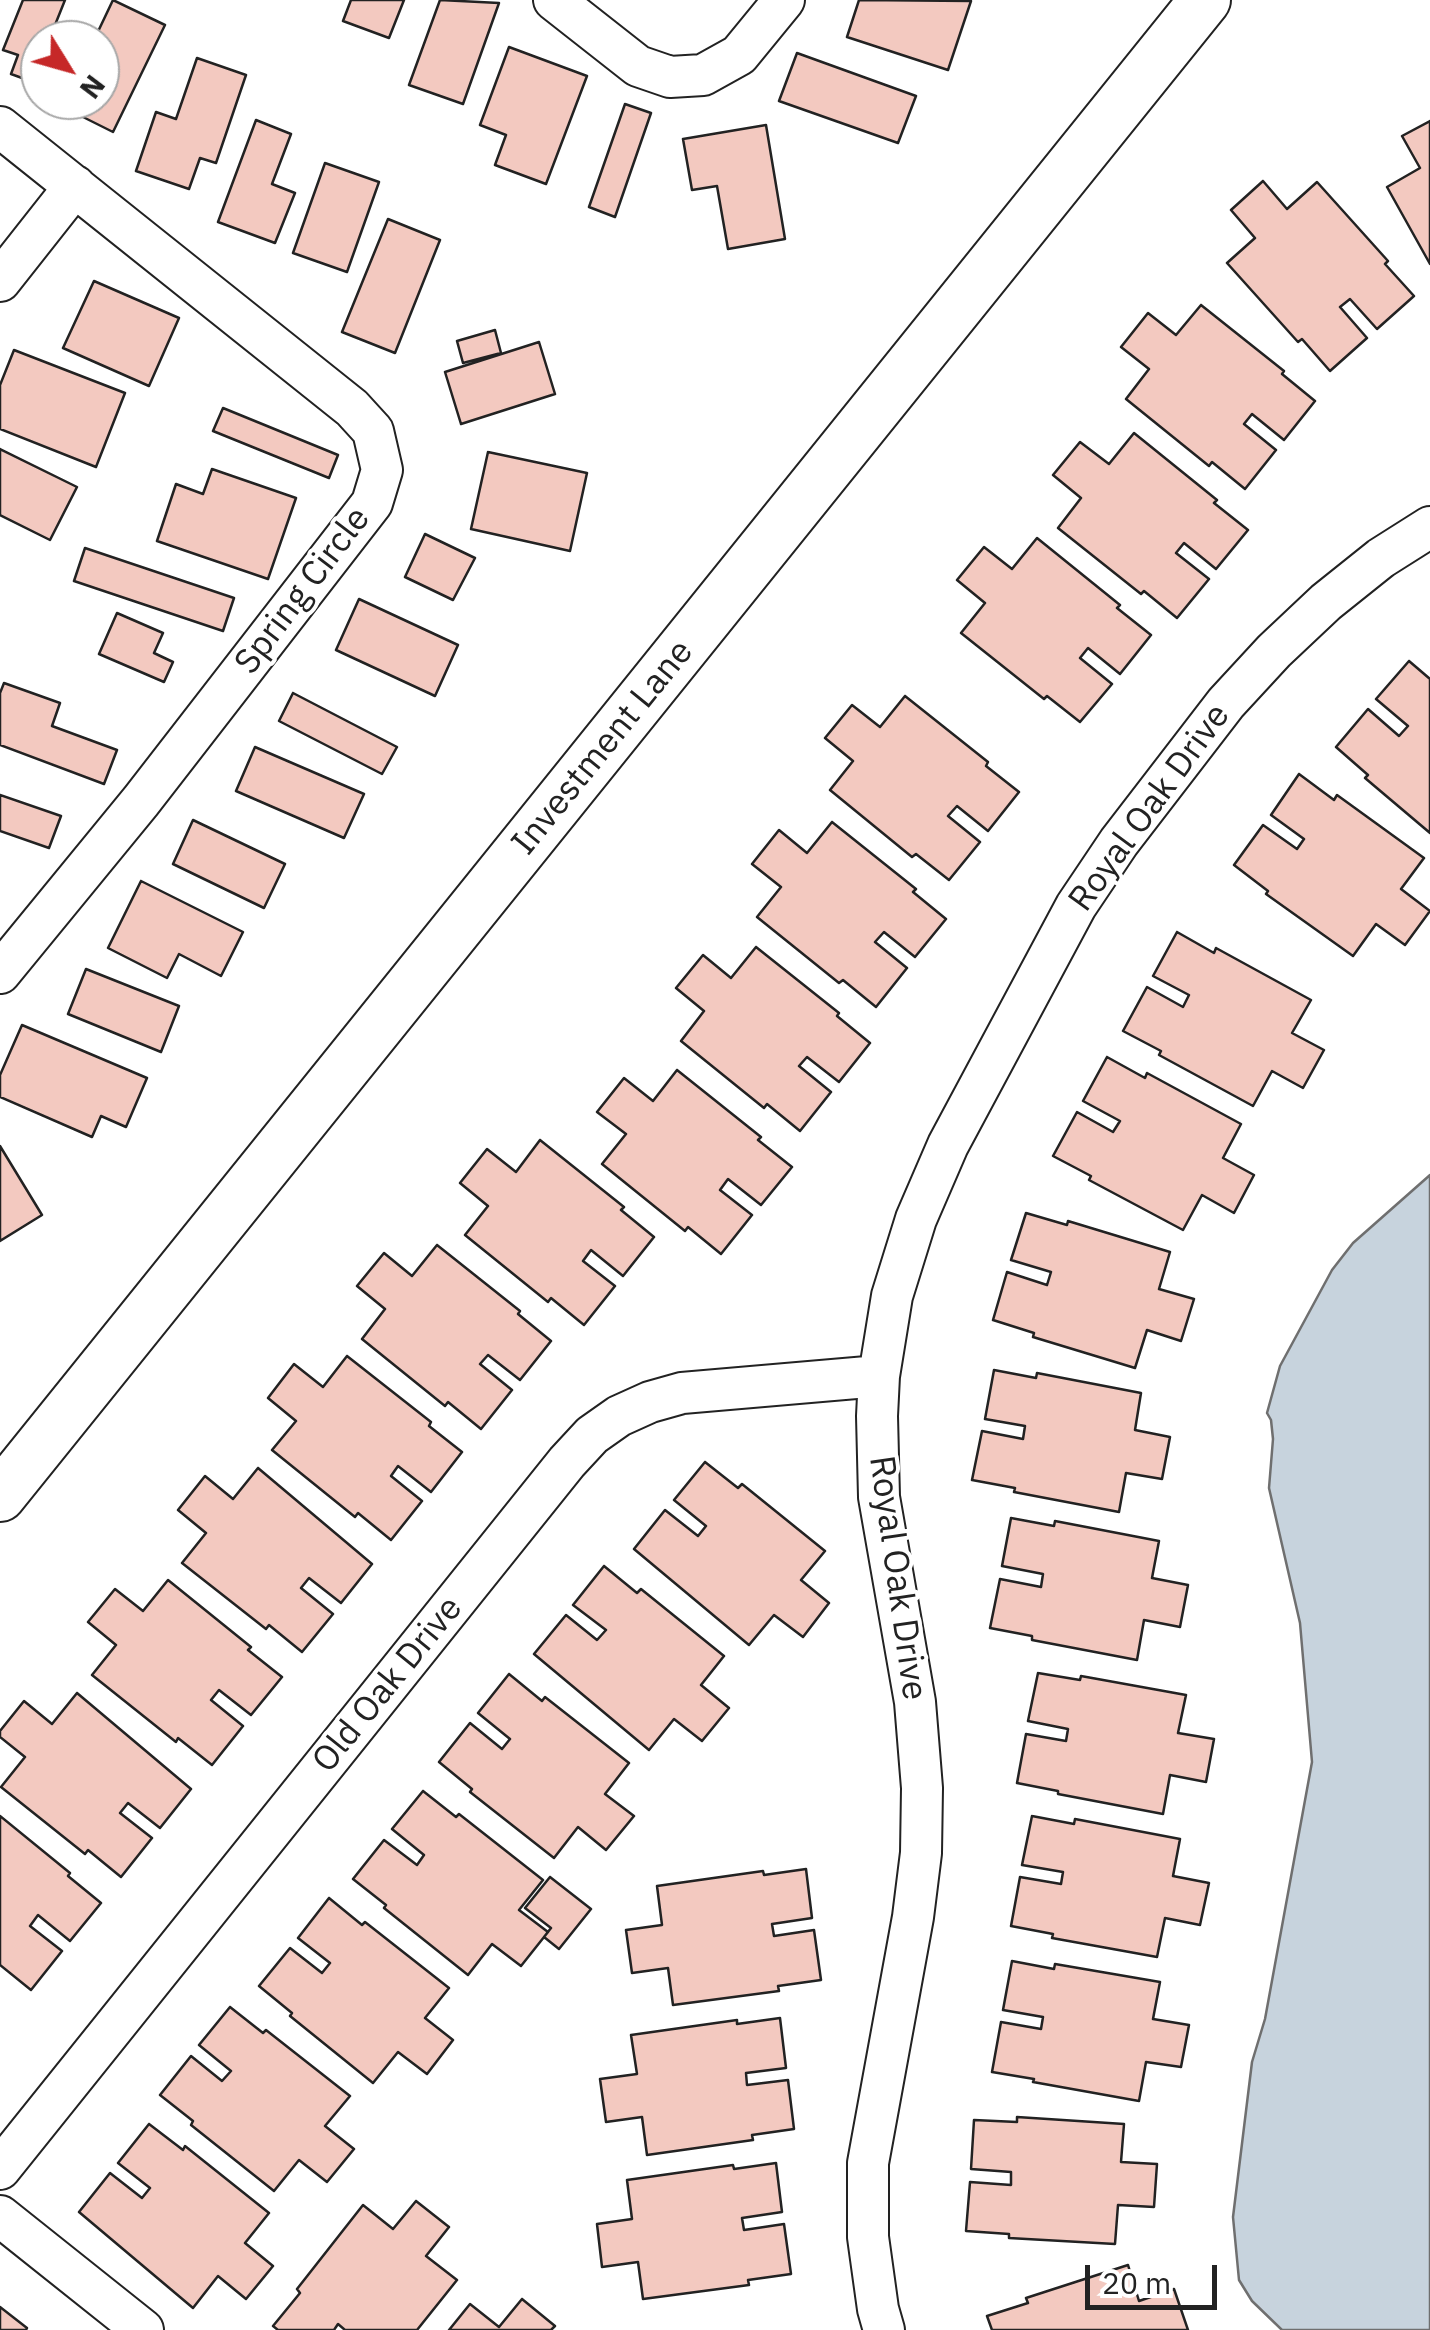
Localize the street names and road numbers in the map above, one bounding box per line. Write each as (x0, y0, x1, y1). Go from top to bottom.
street label: Spring Circle (227, 499, 379, 683)
street label: Investment Lane (504, 632, 702, 864)
street label: Royal Oak Drive (1061, 696, 1239, 920)
street label: Royal Oak Drive (859, 1453, 935, 1703)
street label: Old Oak Drive (304, 1589, 472, 1781)

